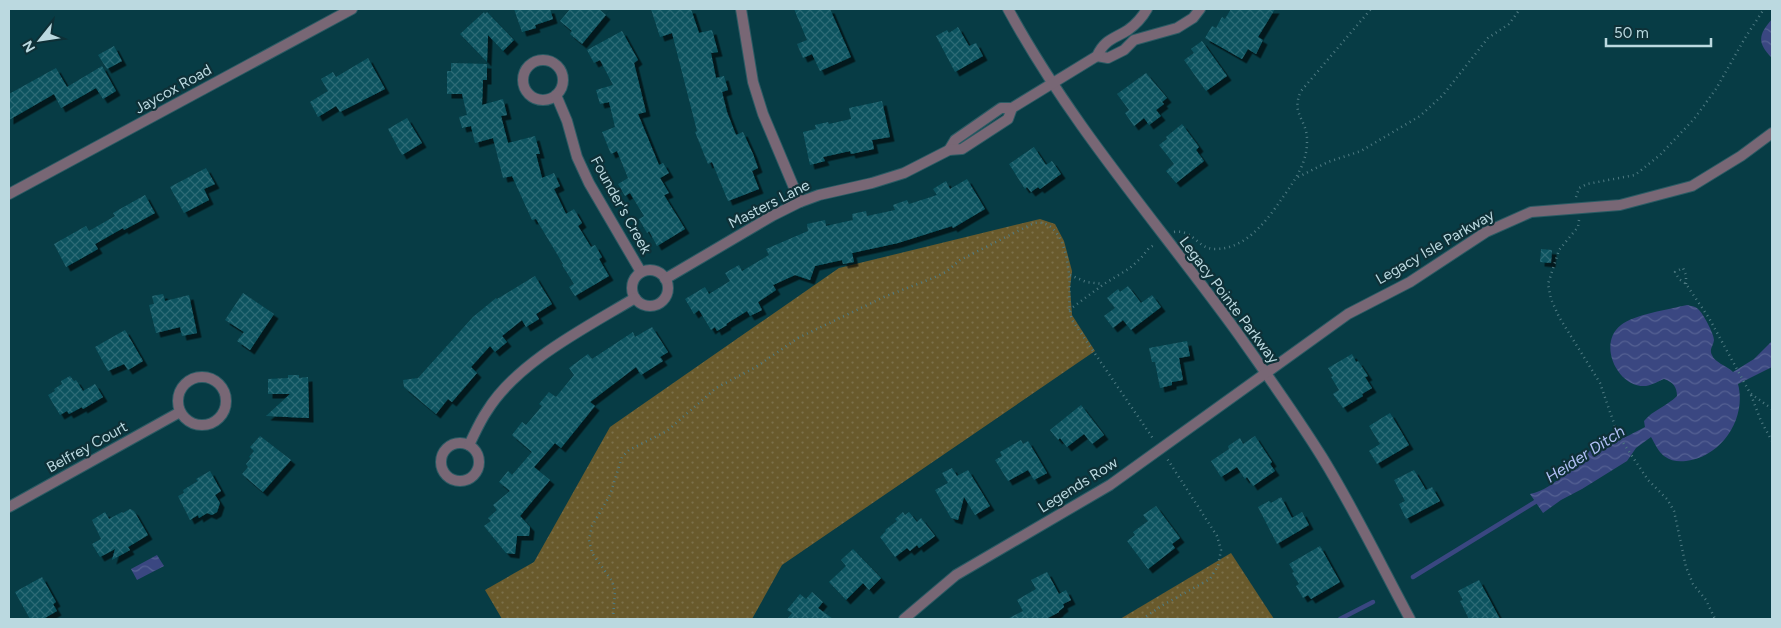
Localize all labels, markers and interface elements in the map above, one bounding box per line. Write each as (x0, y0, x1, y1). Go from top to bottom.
north arrow (15, 15, 65, 65)
scale bar (1606, 15, 1711, 47)
text: 50 m (1614, 24, 1649, 42)
text: N (19, 37, 39, 55)
street label: Jaycox Road (131, 61, 215, 117)
street label: Founder's Creek (587, 153, 656, 258)
street label: Masters Lane (725, 176, 813, 232)
street label: Legacy Isle Parkway (1373, 206, 1498, 288)
street label: Legacy Pointe Parkway (1175, 233, 1283, 367)
street label: Belfrey Court (44, 417, 131, 477)
water label: Heider Ditch (1542, 421, 1628, 487)
street label: Legends Row (1035, 453, 1121, 517)

